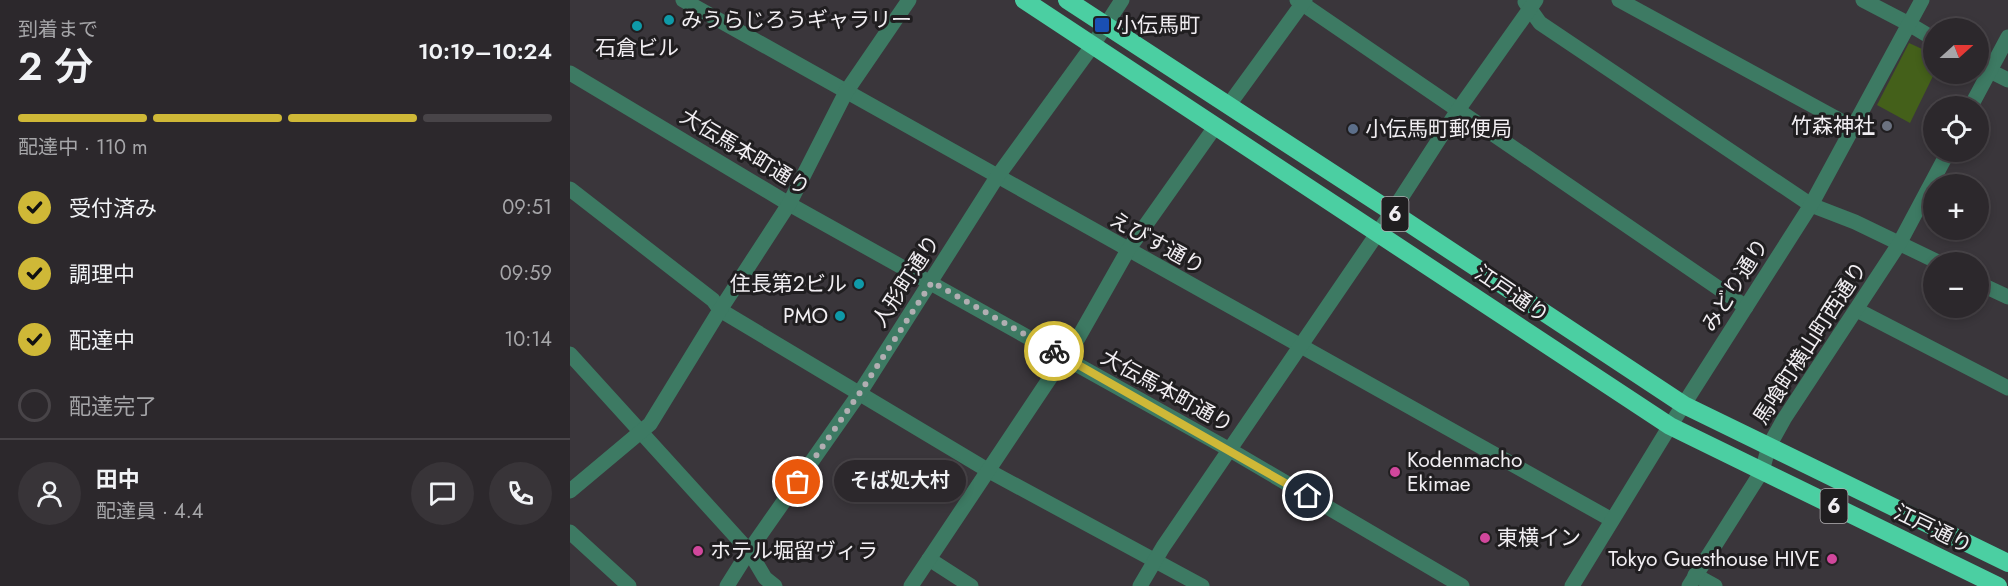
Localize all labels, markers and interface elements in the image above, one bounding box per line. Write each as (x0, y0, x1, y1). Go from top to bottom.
place label: みうらじろうギャラリー (681, 5, 912, 35)
place label: 小伝馬町 (1116, 10, 1200, 40)
marker: みうらじろうギャラリー (662, 13, 676, 27)
text: 到着まで (18, 15, 98, 44)
marker: 小伝馬町 (1093, 16, 1111, 34)
north arrow (1923, 18, 1989, 84)
map controls (1923, 18, 1989, 318)
marker: 石倉ビル (630, 19, 644, 33)
place label: 石倉ビル (595, 33, 679, 63)
text: 10:19–10:24 (418, 35, 552, 67)
text: 2 分 (18, 38, 93, 95)
button: locate (1923, 96, 1989, 162)
street label: 大伝馬本町通り (674, 101, 816, 203)
place label: 竹森神社 (1791, 111, 1875, 141)
place label: 小伝馬町郵便局 (1365, 114, 1512, 144)
marker: 竹森神社 (1880, 119, 1894, 133)
marker: 小伝馬町郵便局 (1346, 122, 1360, 136)
text: 配達中 · 110 m (18, 133, 148, 162)
button: + (1923, 174, 1989, 240)
icon: check (18, 191, 51, 224)
text: 受付済み (69, 192, 157, 224)
text: 09:51 (502, 193, 552, 222)
road number: 6 (1382, 197, 1408, 231)
street label: えびす通り (1104, 204, 1210, 282)
street label: 人形町通り (865, 229, 947, 333)
street label: みどり通り (1694, 233, 1776, 337)
button: − (1923, 252, 1989, 318)
street label: 馬喰町横山町西通り (1746, 256, 1874, 430)
icon: check (18, 257, 51, 290)
text: 調理中 (69, 258, 135, 290)
street label: 江戸通り (1469, 258, 1555, 330)
text: 09:59 (500, 259, 552, 288)
place label: 住長第２ビル (730, 269, 847, 299)
marker: 住長第２ビル (852, 277, 866, 291)
place label: PMO (783, 301, 828, 331)
marker: PMO (833, 309, 847, 323)
courier (1024, 321, 1084, 381)
icon: check (18, 323, 51, 356)
text: 配達中 (69, 324, 135, 356)
text: 10:14 (504, 325, 552, 354)
icon: bike (1038, 335, 1071, 368)
street label: 大伝馬本町通り (1095, 342, 1239, 440)
text: 配達完了 (69, 390, 157, 422)
place label: Kodenmacho Ekimae (1407, 445, 1523, 499)
pin (772, 456, 823, 507)
callout: そば処大村 (834, 461, 966, 503)
button: person (18, 462, 81, 525)
button: chat (411, 462, 474, 525)
button: phone (489, 462, 552, 525)
text: 田中 (96, 463, 140, 495)
icon: bag (781, 465, 814, 498)
marker: Kodenmacho Ekimae (1388, 465, 1402, 479)
text: そば処大村 (850, 466, 950, 495)
pin (1282, 470, 1333, 521)
icon: home (1291, 479, 1324, 512)
road number: 6 (1820, 489, 1848, 523)
text: 配達員 · 4.4 (96, 497, 203, 526)
street label: 江戸通り (1889, 497, 1977, 561)
place label: 東横イン (1497, 523, 1581, 553)
marker: 東横イン (1478, 531, 1492, 545)
place label: ホテル堀留ヴィラ (710, 536, 878, 566)
marker: ホテル堀留ヴィラ (691, 544, 705, 558)
place label: Tokyo Guesthouse HIVE (1608, 544, 1820, 574)
marker: Tokyo Guesthouse HIVE (1825, 552, 1839, 566)

